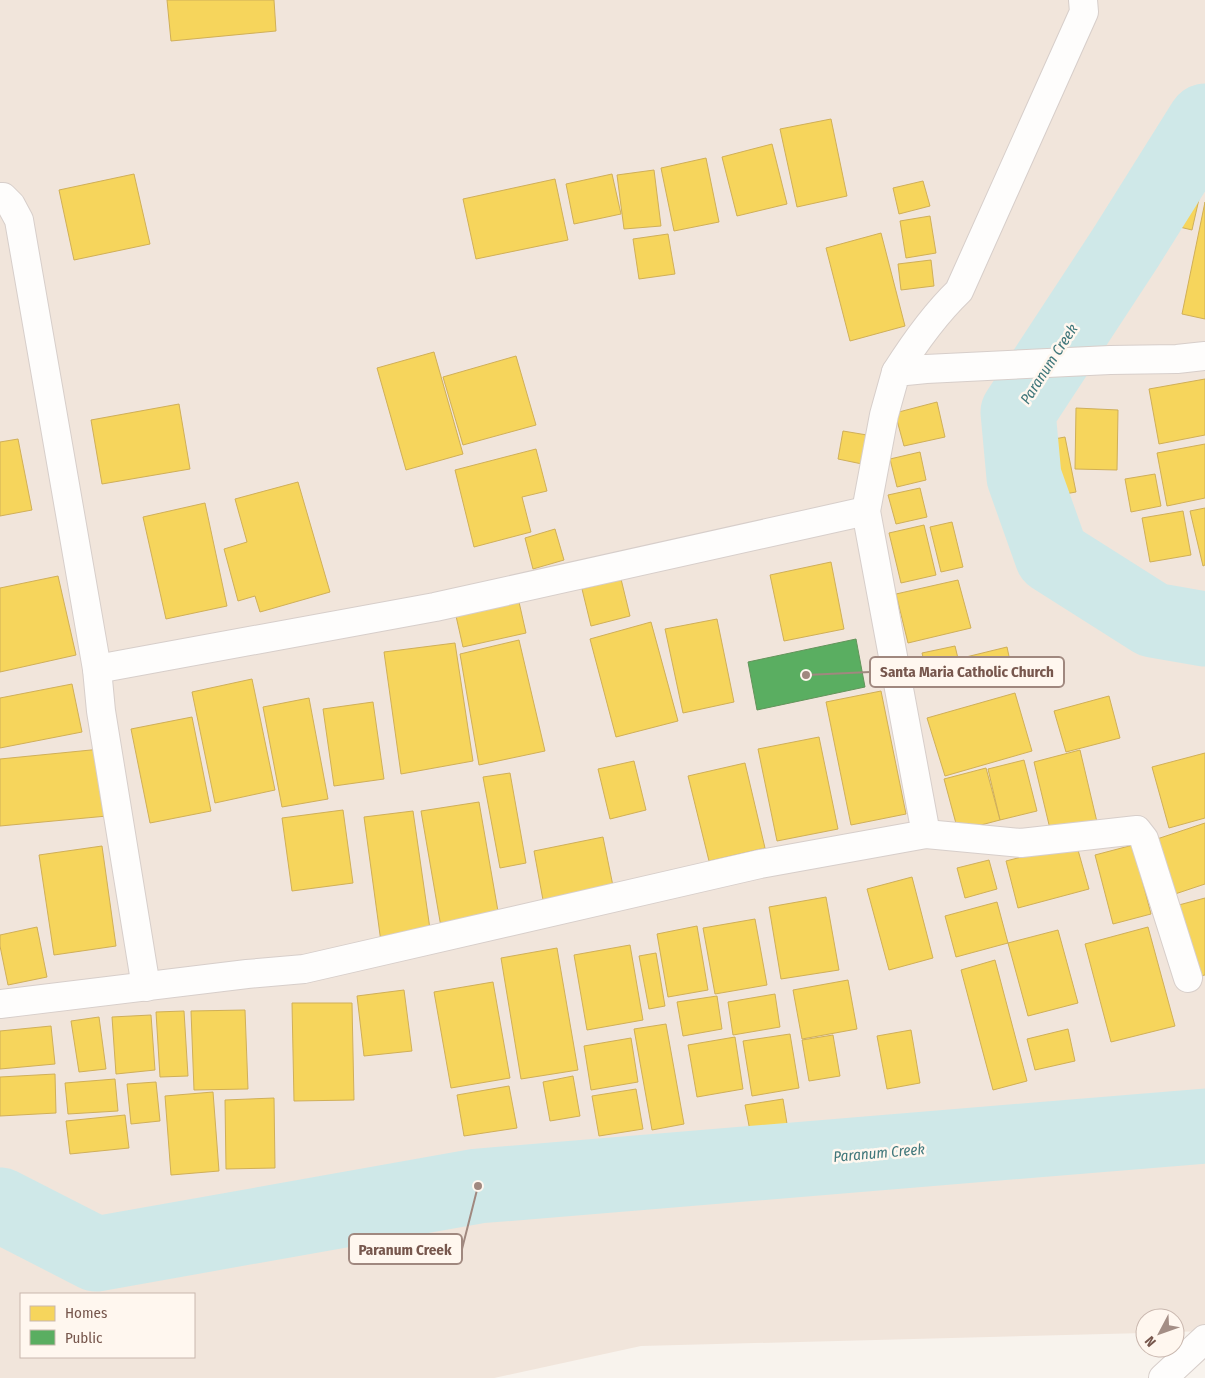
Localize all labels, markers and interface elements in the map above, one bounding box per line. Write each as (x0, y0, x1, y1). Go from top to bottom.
water label: Paranum Creek (1016, 320, 1082, 407)
callout: Santa Maria Catholic Church (870, 657, 1064, 687)
text: Santa Maria Catholic Church (880, 663, 1054, 681)
water label: Paranum Creek (832, 1140, 926, 1166)
callout: Paranum Creek (349, 1234, 462, 1264)
text: Paranum Creek (358, 1241, 452, 1259)
legend (20, 1293, 195, 1358)
text: Homes (65, 1304, 107, 1322)
north arrow (1135, 1308, 1185, 1358)
text: Public (65, 1329, 103, 1347)
text: N (1141, 1332, 1160, 1350)

